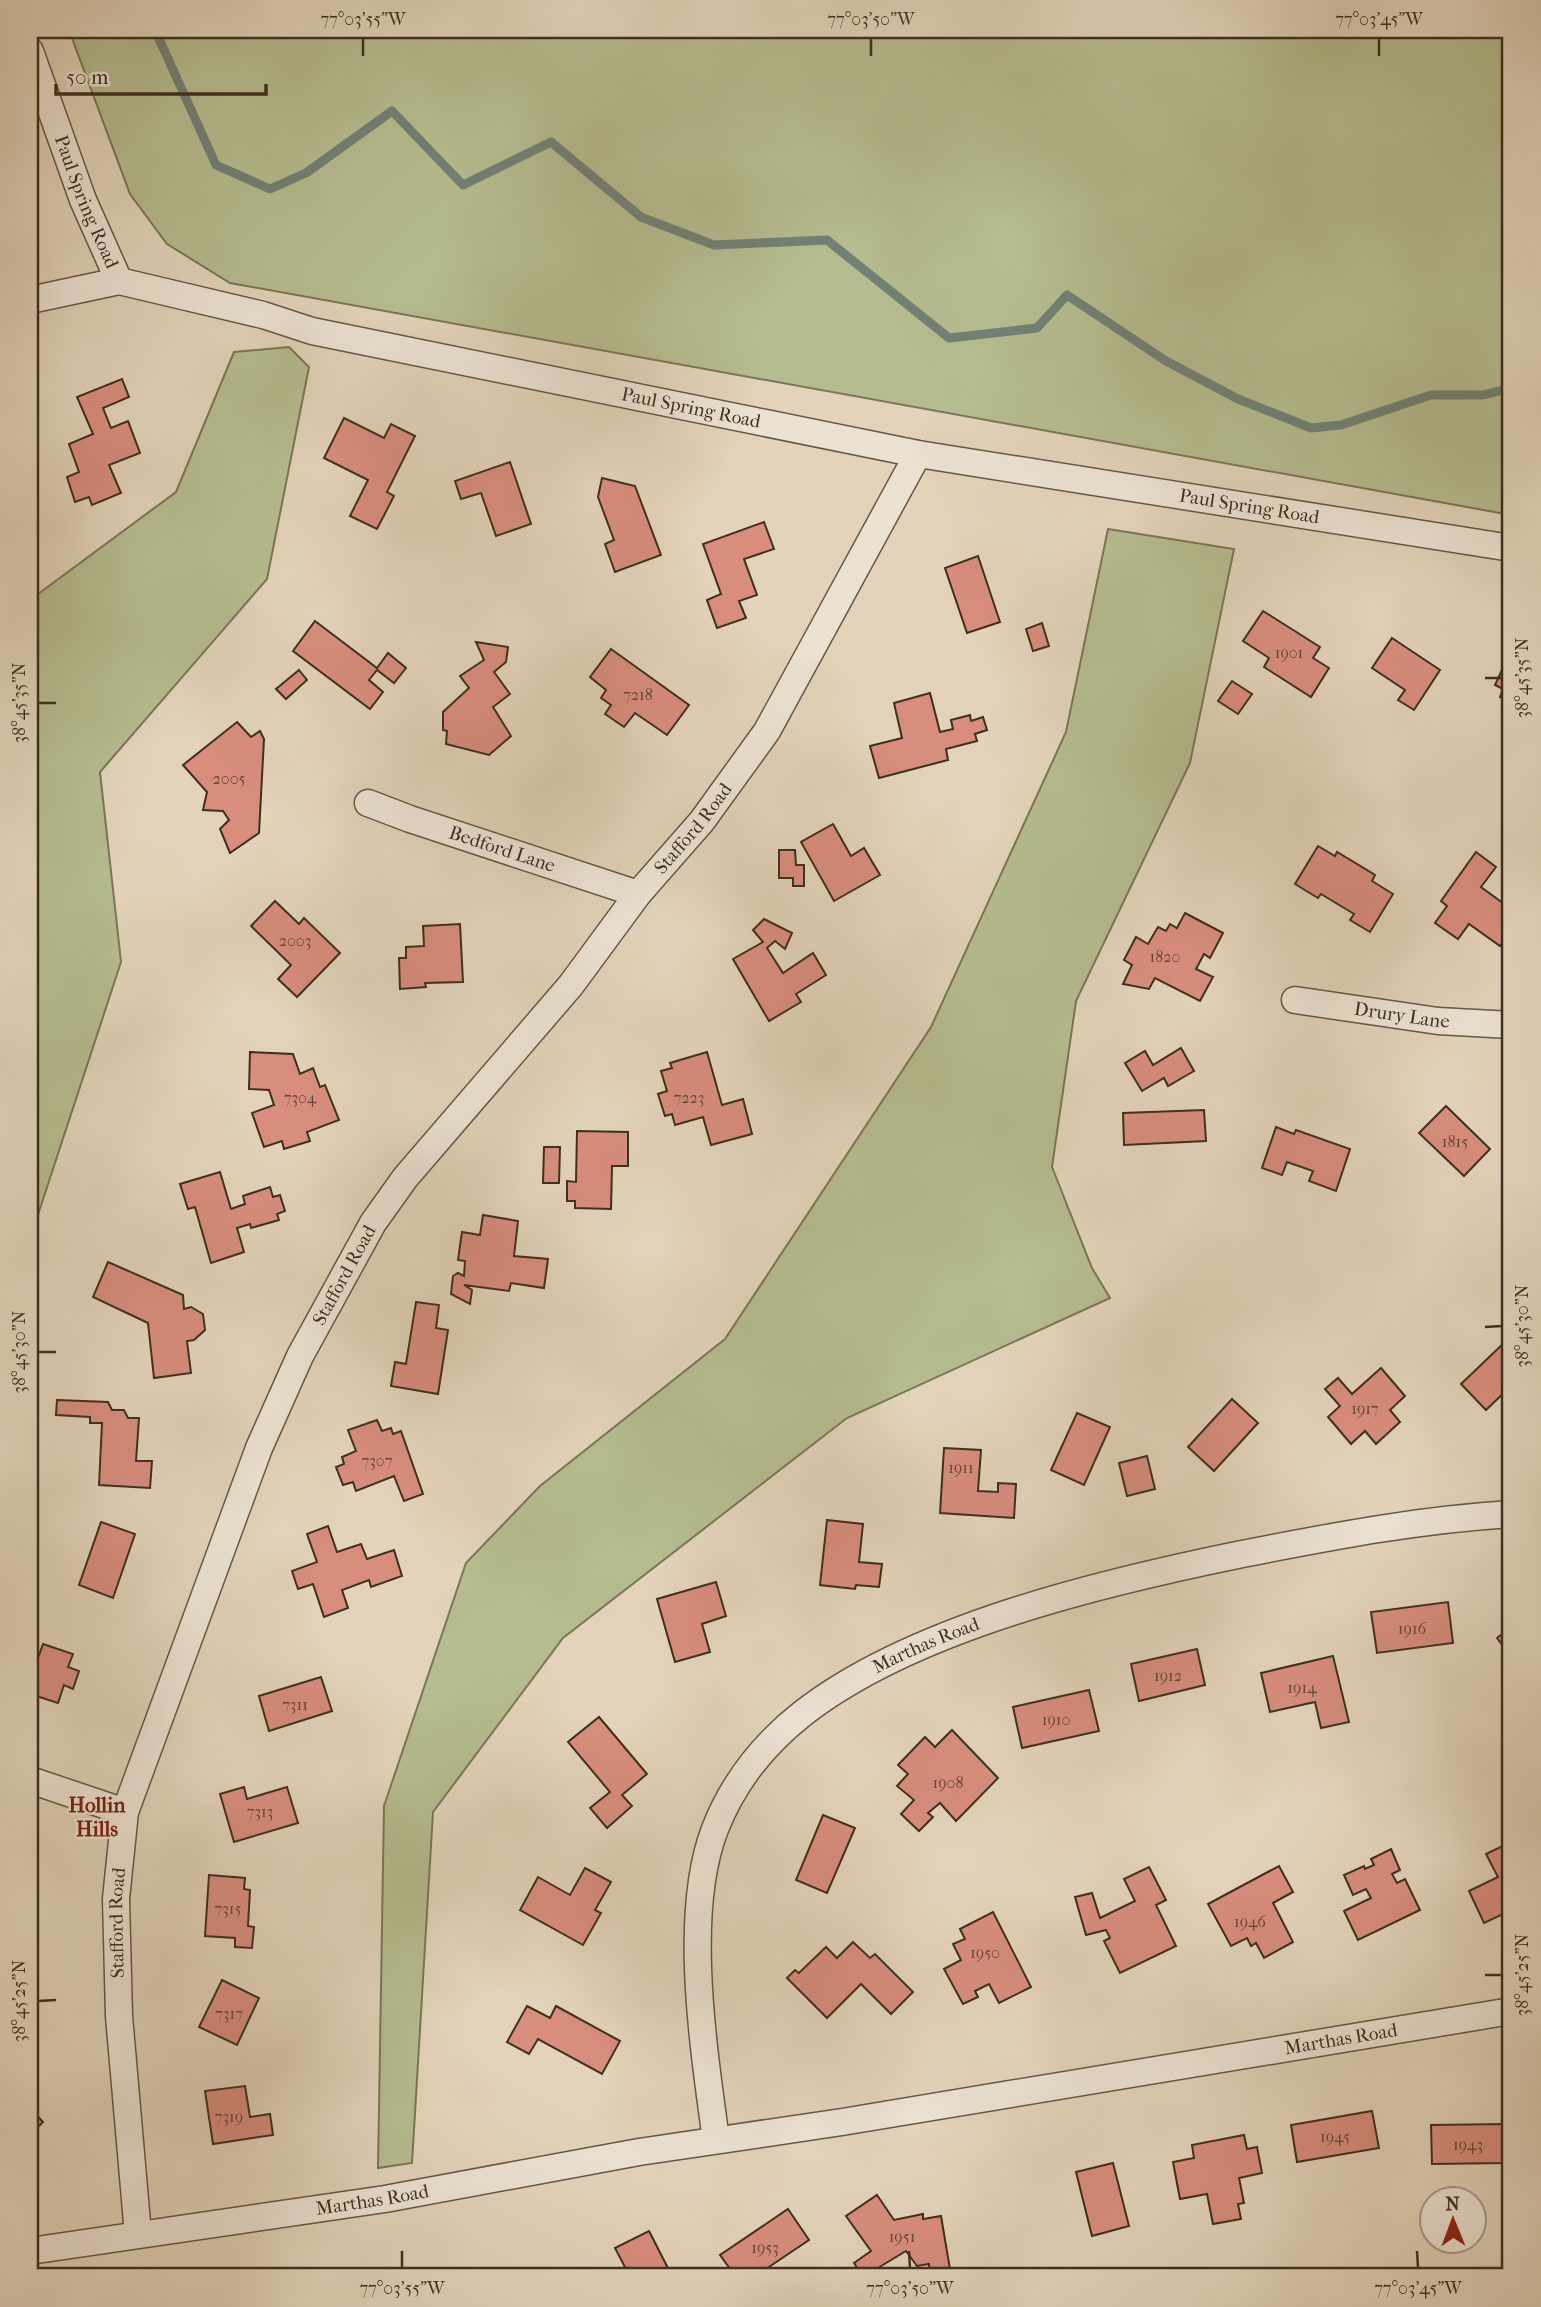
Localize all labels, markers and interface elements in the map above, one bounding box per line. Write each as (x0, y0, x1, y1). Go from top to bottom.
text: 77°03'55"W (320, 9, 407, 30)
text: 77°03'50"W (827, 9, 916, 30)
text: 77°03'45"W (1335, 9, 1424, 30)
scale bar (56, 52, 266, 96)
text: 50 m (66, 65, 109, 89)
street label: Paul Spring Road (50, 132, 123, 272)
street label: Paul Spring Road (619, 383, 763, 433)
street label: Paul Spring Road (1178, 485, 1321, 529)
text: 38°45'35"N (1512, 637, 1533, 718)
house number: 1901 (1275, 643, 1303, 662)
text: 38°45'35"N (9, 662, 30, 743)
house number: 7218 (623, 685, 653, 704)
house number: 2005 (213, 769, 245, 788)
street label: Stafford Road (650, 778, 737, 879)
street label: Bedford Lane (446, 822, 558, 877)
house number: 2003 (279, 931, 311, 950)
house number: 1820 (1150, 947, 1180, 966)
street label: Drury Lane (1353, 998, 1450, 1033)
house number: 7304 (284, 1088, 317, 1107)
house number: 7223 (674, 1088, 704, 1107)
house number: 1815 (1442, 1132, 1468, 1151)
street label: Stafford Road (308, 1221, 381, 1329)
text: 38°45'30"N (1512, 1284, 1533, 1367)
text: 38°45'30"N (9, 1310, 30, 1393)
house number: 1917 (1351, 1399, 1379, 1418)
house number: 7307 (362, 1451, 393, 1470)
house number: 1911 (948, 1458, 974, 1477)
street label: Marthas Road (869, 1613, 983, 1678)
house number: 1916 (1398, 1619, 1427, 1638)
house number: 1912 (1154, 1666, 1182, 1685)
house number: 1914 (1287, 1678, 1317, 1697)
house number: 7311 (282, 1695, 308, 1714)
house number: 1910 (1042, 1710, 1070, 1729)
house number: 1908 (933, 1773, 963, 1792)
district label: Hollin Hills (69, 1793, 126, 1841)
house number: 7313 (247, 1802, 273, 1821)
street label: Stafford Road (105, 1866, 130, 1979)
house number: 7315 (215, 1899, 242, 1918)
house number: 1946 (1234, 1912, 1266, 1931)
text: 38°45'25"N (1512, 1933, 1533, 2016)
house number: 1950 (970, 1943, 1000, 1962)
text: 38°45'25"N (9, 1959, 30, 2042)
house number: 7317 (215, 2004, 243, 2023)
street label: Marthas Road (1283, 2019, 1400, 2059)
house number: 7319 (215, 2107, 243, 2126)
house number: 1945 (1320, 2127, 1350, 2146)
house number: 1943 (1453, 2135, 1483, 2154)
street label: Marthas Road (314, 2180, 431, 2220)
north arrow (1418, 2184, 1488, 2254)
text: N (1445, 2193, 1461, 2215)
house number: 1951 (889, 2227, 915, 2246)
house number: 1953 (751, 2238, 779, 2257)
text: 77°03'55"W (359, 2278, 446, 2299)
text: 77°03'50"W (866, 2278, 955, 2299)
text: 77°03'45"W (1374, 2278, 1463, 2299)

